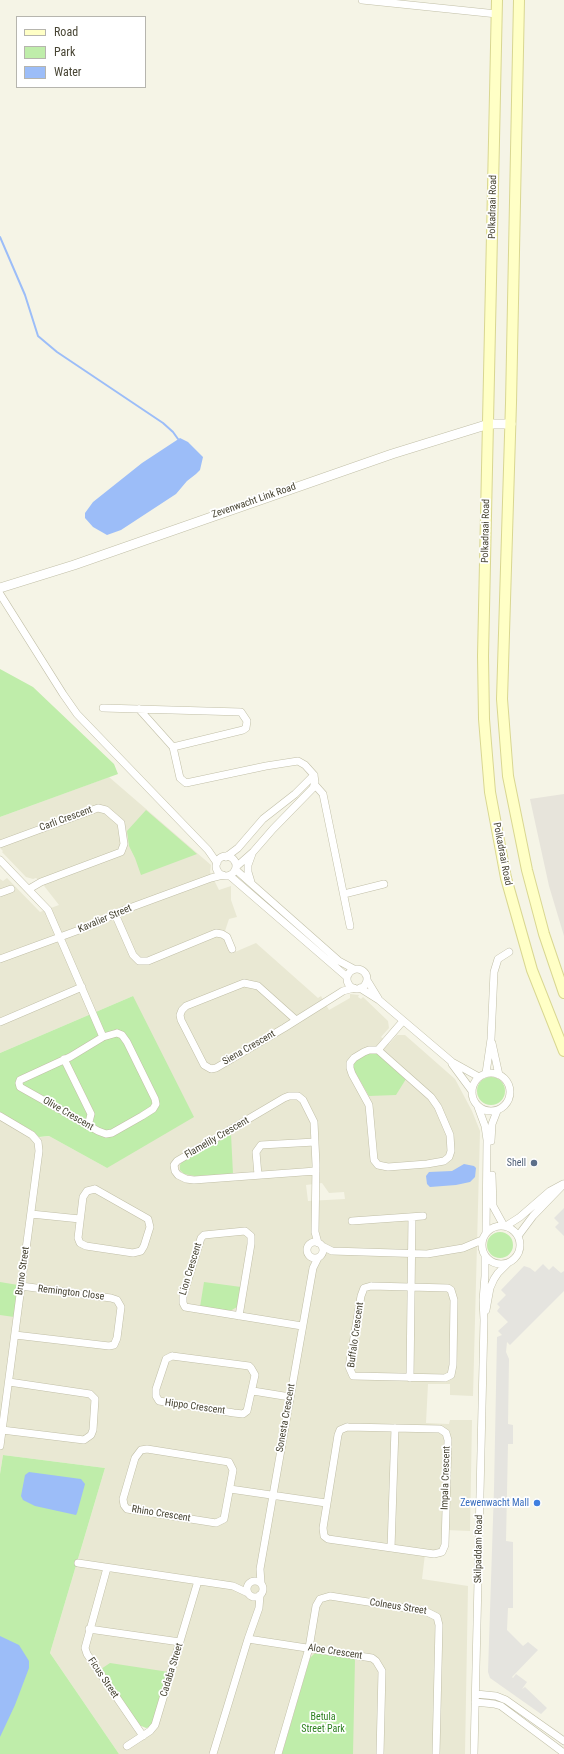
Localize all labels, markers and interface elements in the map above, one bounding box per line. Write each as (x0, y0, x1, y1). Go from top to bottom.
legend (16, 16, 146, 88)
text: Road (54, 25, 78, 39)
text: Park (54, 45, 75, 59)
text: Water (54, 65, 82, 79)
street label: Polkadraai Road (486, 175, 500, 239)
street label: Zevenwacht Link Road (210, 481, 298, 521)
street label: Polkadraai Road (479, 499, 493, 563)
street label: Carli Crescent (38, 804, 94, 834)
street label: Polkadraai Road (490, 821, 514, 887)
street label: Kavalier Street (76, 902, 134, 936)
street label: Siena Crescent (220, 1028, 278, 1068)
street label: Olive Crescent (40, 1095, 96, 1133)
street label: Flamelily Crescent (183, 1115, 251, 1161)
place label: Shell (507, 1157, 526, 1169)
marker: Shell (529, 1158, 539, 1168)
street label: Lion Crescent (177, 1241, 205, 1297)
street label: Bruno Street (14, 1246, 32, 1296)
street label: Remington Close (37, 1283, 105, 1303)
street label: Buffalo Crescent (345, 1301, 367, 1369)
street label: Sonesta Crescent (274, 1383, 298, 1453)
street label: Hippo Crescent (164, 1397, 226, 1417)
street label: Impala Crescent (439, 1446, 453, 1510)
place label: Zewenwacht Mall (460, 1497, 529, 1509)
marker: Zewenwacht Mall (532, 1498, 542, 1508)
street label: Rhino Crescent (131, 1503, 191, 1525)
street label: Skilpaddam Road (472, 1515, 486, 1583)
street label: Colneus Street (369, 1597, 427, 1617)
street label: Cadaba Street (158, 1642, 186, 1698)
street label: Aloe Crescent (307, 1642, 363, 1662)
street label: Ficus Street (85, 1655, 121, 1701)
park label: Betula Street Park (301, 1711, 345, 1734)

